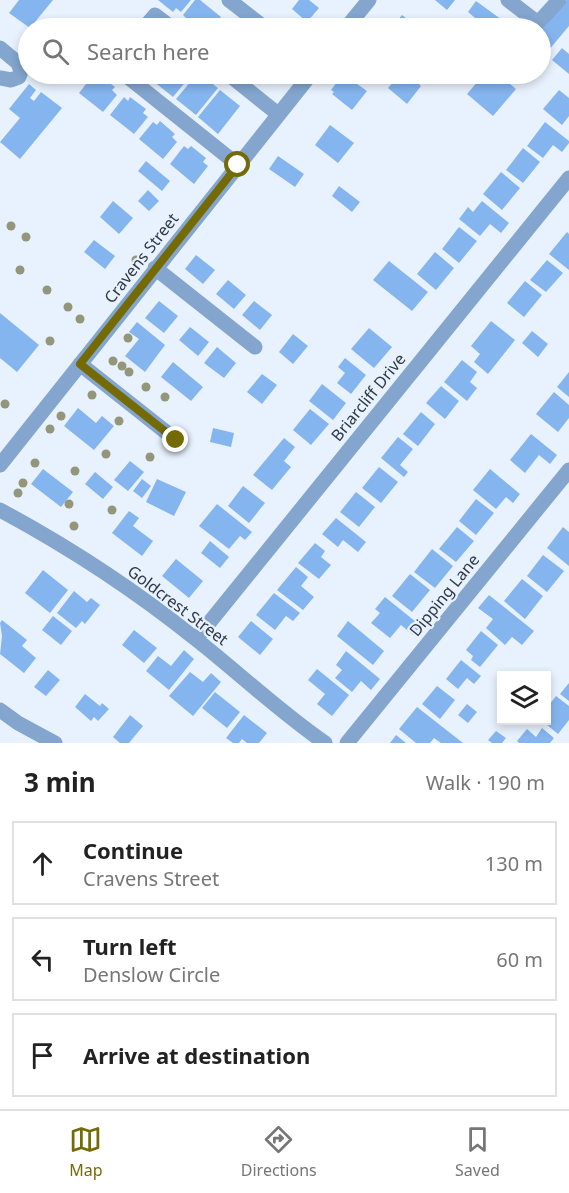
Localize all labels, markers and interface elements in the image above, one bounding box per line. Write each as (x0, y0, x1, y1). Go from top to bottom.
search box (18, 18, 551, 84)
icon: search (39, 35, 72, 68)
text: Search here (87, 36, 209, 66)
route start (224, 151, 250, 177)
street label: Cravens Street (99, 208, 183, 308)
street label: Briarcliff Drive (326, 348, 410, 446)
route end (162, 426, 188, 452)
street label: Dipping Lane (404, 549, 484, 641)
street label: Goldcrest Street (123, 560, 233, 650)
map controls (497, 671, 551, 725)
button: layers (497, 671, 551, 725)
text: 3 min (24, 764, 96, 800)
text: Walk · 190 m (426, 769, 545, 796)
text: Continue (83, 835, 183, 865)
icon: ahead (26, 847, 59, 880)
text: 130 m (485, 850, 543, 877)
text: Cravens Street (83, 865, 219, 892)
text: Turn left (83, 931, 177, 961)
icon: left (26, 943, 59, 976)
text: 60 m (496, 946, 543, 973)
text: Denslow Circle (83, 961, 220, 988)
icon: arrive (26, 1039, 59, 1072)
text: Arrive at destination (83, 1040, 310, 1070)
tab: Map (69, 1123, 102, 1181)
tab: Directions (241, 1123, 317, 1181)
tab: Saved (455, 1123, 500, 1181)

